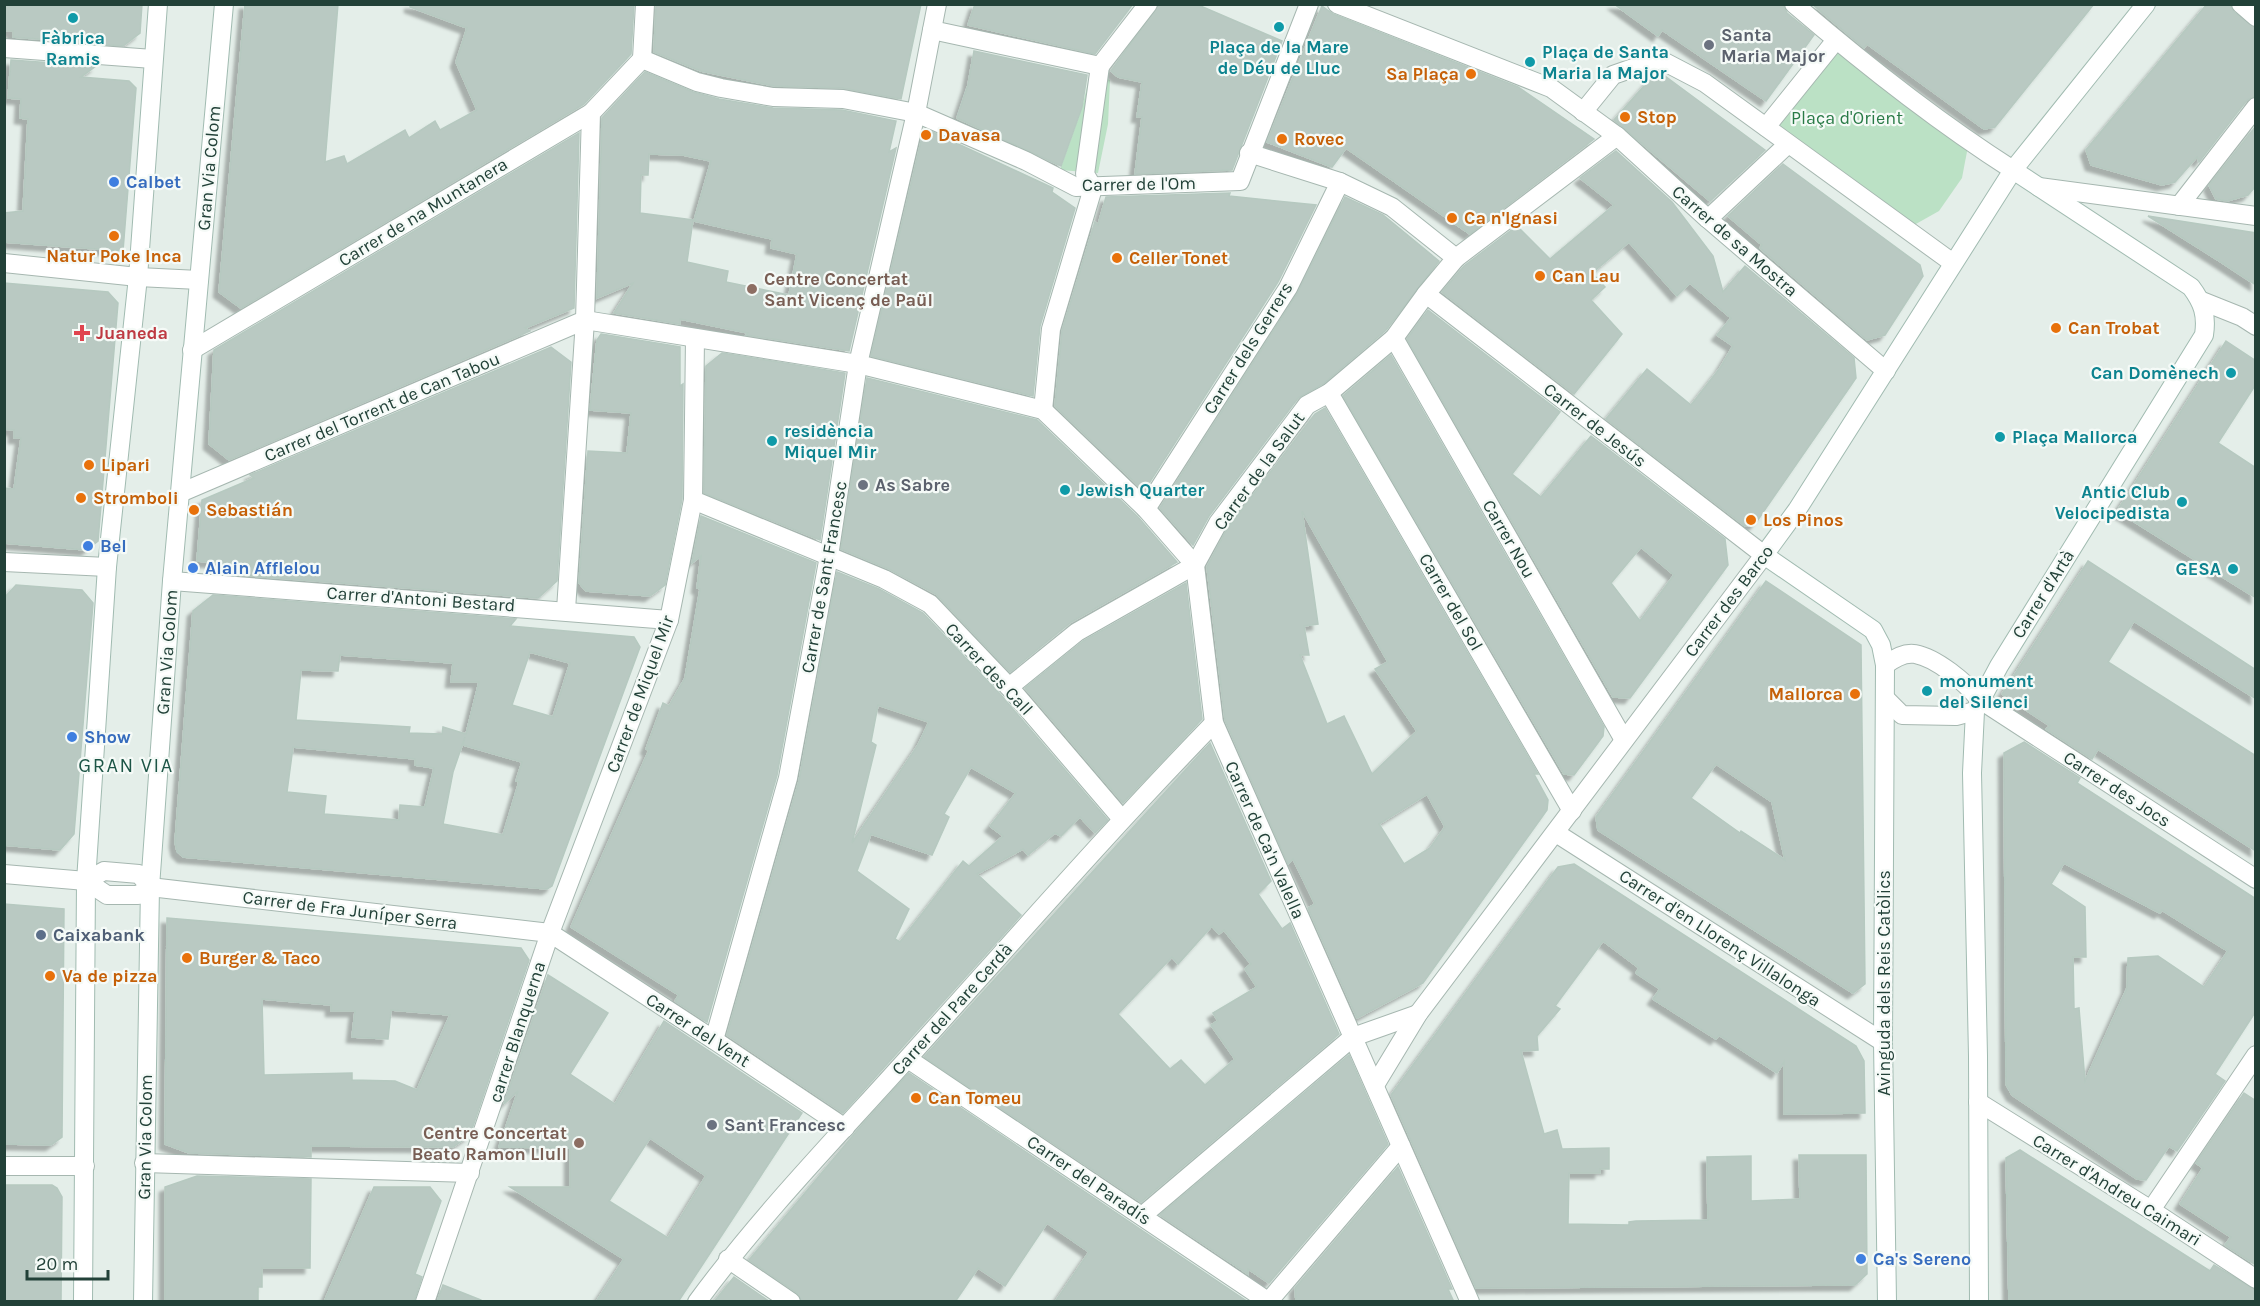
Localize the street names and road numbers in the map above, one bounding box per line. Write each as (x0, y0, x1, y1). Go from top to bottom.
street label: Gran Via Colom (193, 105, 225, 231)
street label: Carrer de na Muntanera (334, 153, 512, 271)
street label: Carrer de l'Om (1082, 172, 1196, 196)
street label: Carrer de sa Mostra (1668, 180, 1802, 302)
street label: Carrer dels Gerrers (1198, 278, 1298, 418)
street label: Carrer del Torrent de Can Tabou (261, 347, 503, 467)
street label: Carrer de Jesús (1539, 378, 1651, 472)
street label: Carrer de la Salut (1209, 407, 1309, 534)
street label: Carrer de Sant Francesc (796, 479, 852, 675)
street label: Carrer Nou (1478, 496, 1540, 582)
street label: Carrer des Barco (1680, 541, 1778, 661)
street label: Carrer d'Artà (2007, 546, 2079, 642)
street label: Carrer del Sol (1414, 549, 1488, 655)
street label: Carrer d'Antoni Bestard (326, 581, 516, 617)
street label: Gran Via Colom (152, 589, 182, 715)
street label: Carrer de Miquel Mir (601, 612, 679, 776)
street label: Carrer des Call (940, 618, 1038, 720)
street label: Carrer des Jocs (2059, 746, 2175, 832)
street label: Carrer de Ca'n Valella (1220, 758, 1310, 922)
street label: Carrer d'en Llorenç Villalonga (1615, 864, 1825, 1012)
street label: Avinguda dels Reis Catòlics (1873, 870, 1895, 1096)
street label: Carrer de Fra Juníper Serra (241, 886, 459, 934)
street label: Carrer del Pare Cerdà (887, 938, 1017, 1080)
street label: carrer Blanquerna (484, 959, 550, 1105)
street label: Carrer del Vent (642, 988, 754, 1072)
street label: Gran Via Colom (133, 1074, 157, 1200)
street label: Carrer d'Andreu Caimari (2029, 1129, 2205, 1251)
street label: Carrer del Paradís (1023, 1130, 1155, 1230)

